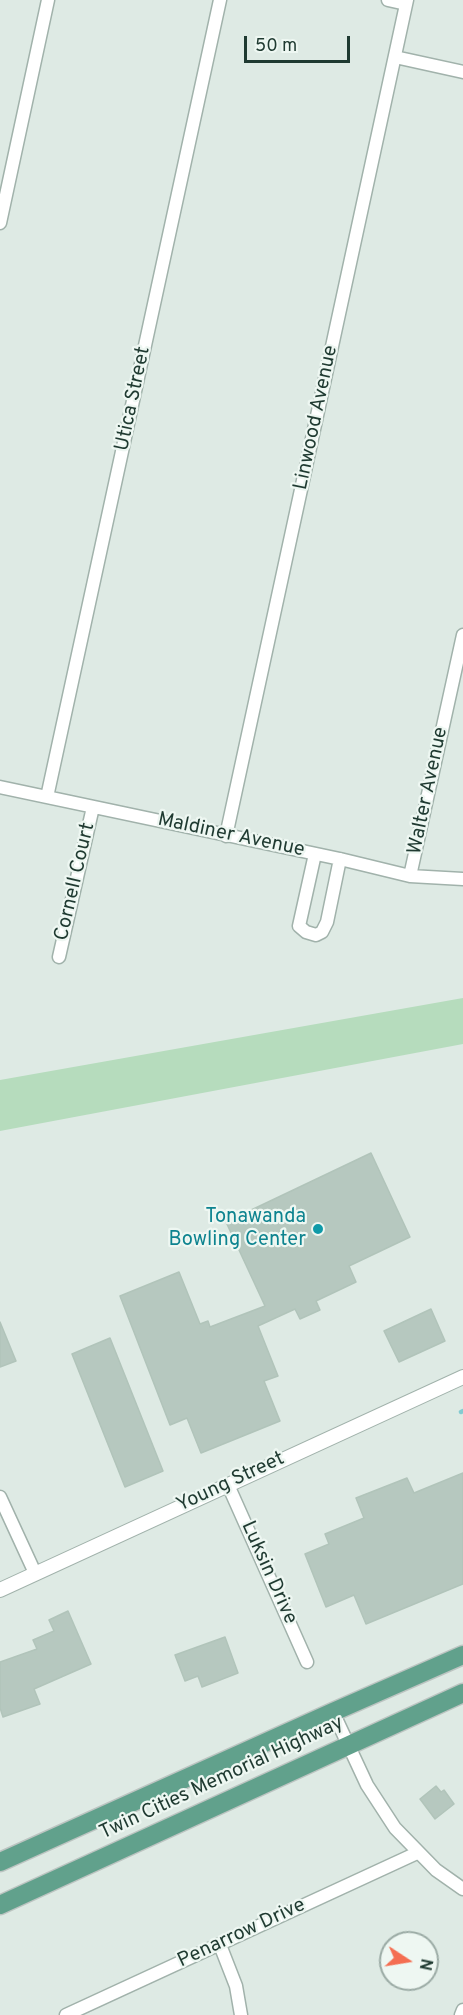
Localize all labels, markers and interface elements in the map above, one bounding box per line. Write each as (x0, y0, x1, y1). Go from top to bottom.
scale bar (247, 24, 354, 62)
text: 50 m (255, 35, 297, 58)
street label: Linwood Avenue (290, 344, 344, 492)
street label: Utica Street (111, 345, 157, 453)
street label: Walter Avenue (404, 725, 454, 857)
street label: Maldiner Avenue (155, 809, 307, 863)
street label: Cornell Court (51, 821, 101, 943)
place label: Tonawanda Bowling Center (169, 1206, 306, 1253)
marker: Tonawanda Bowling Center (311, 1222, 325, 1236)
street label: Young Street (173, 1448, 289, 1518)
street label: Luksin Drive (235, 1518, 301, 1628)
street label: Twin Cities Memorial Highway (96, 1712, 348, 1846)
street label: Penarrow Drive (174, 1894, 310, 1974)
north arrow (379, 1931, 439, 1991)
text: N (414, 1957, 436, 1972)

